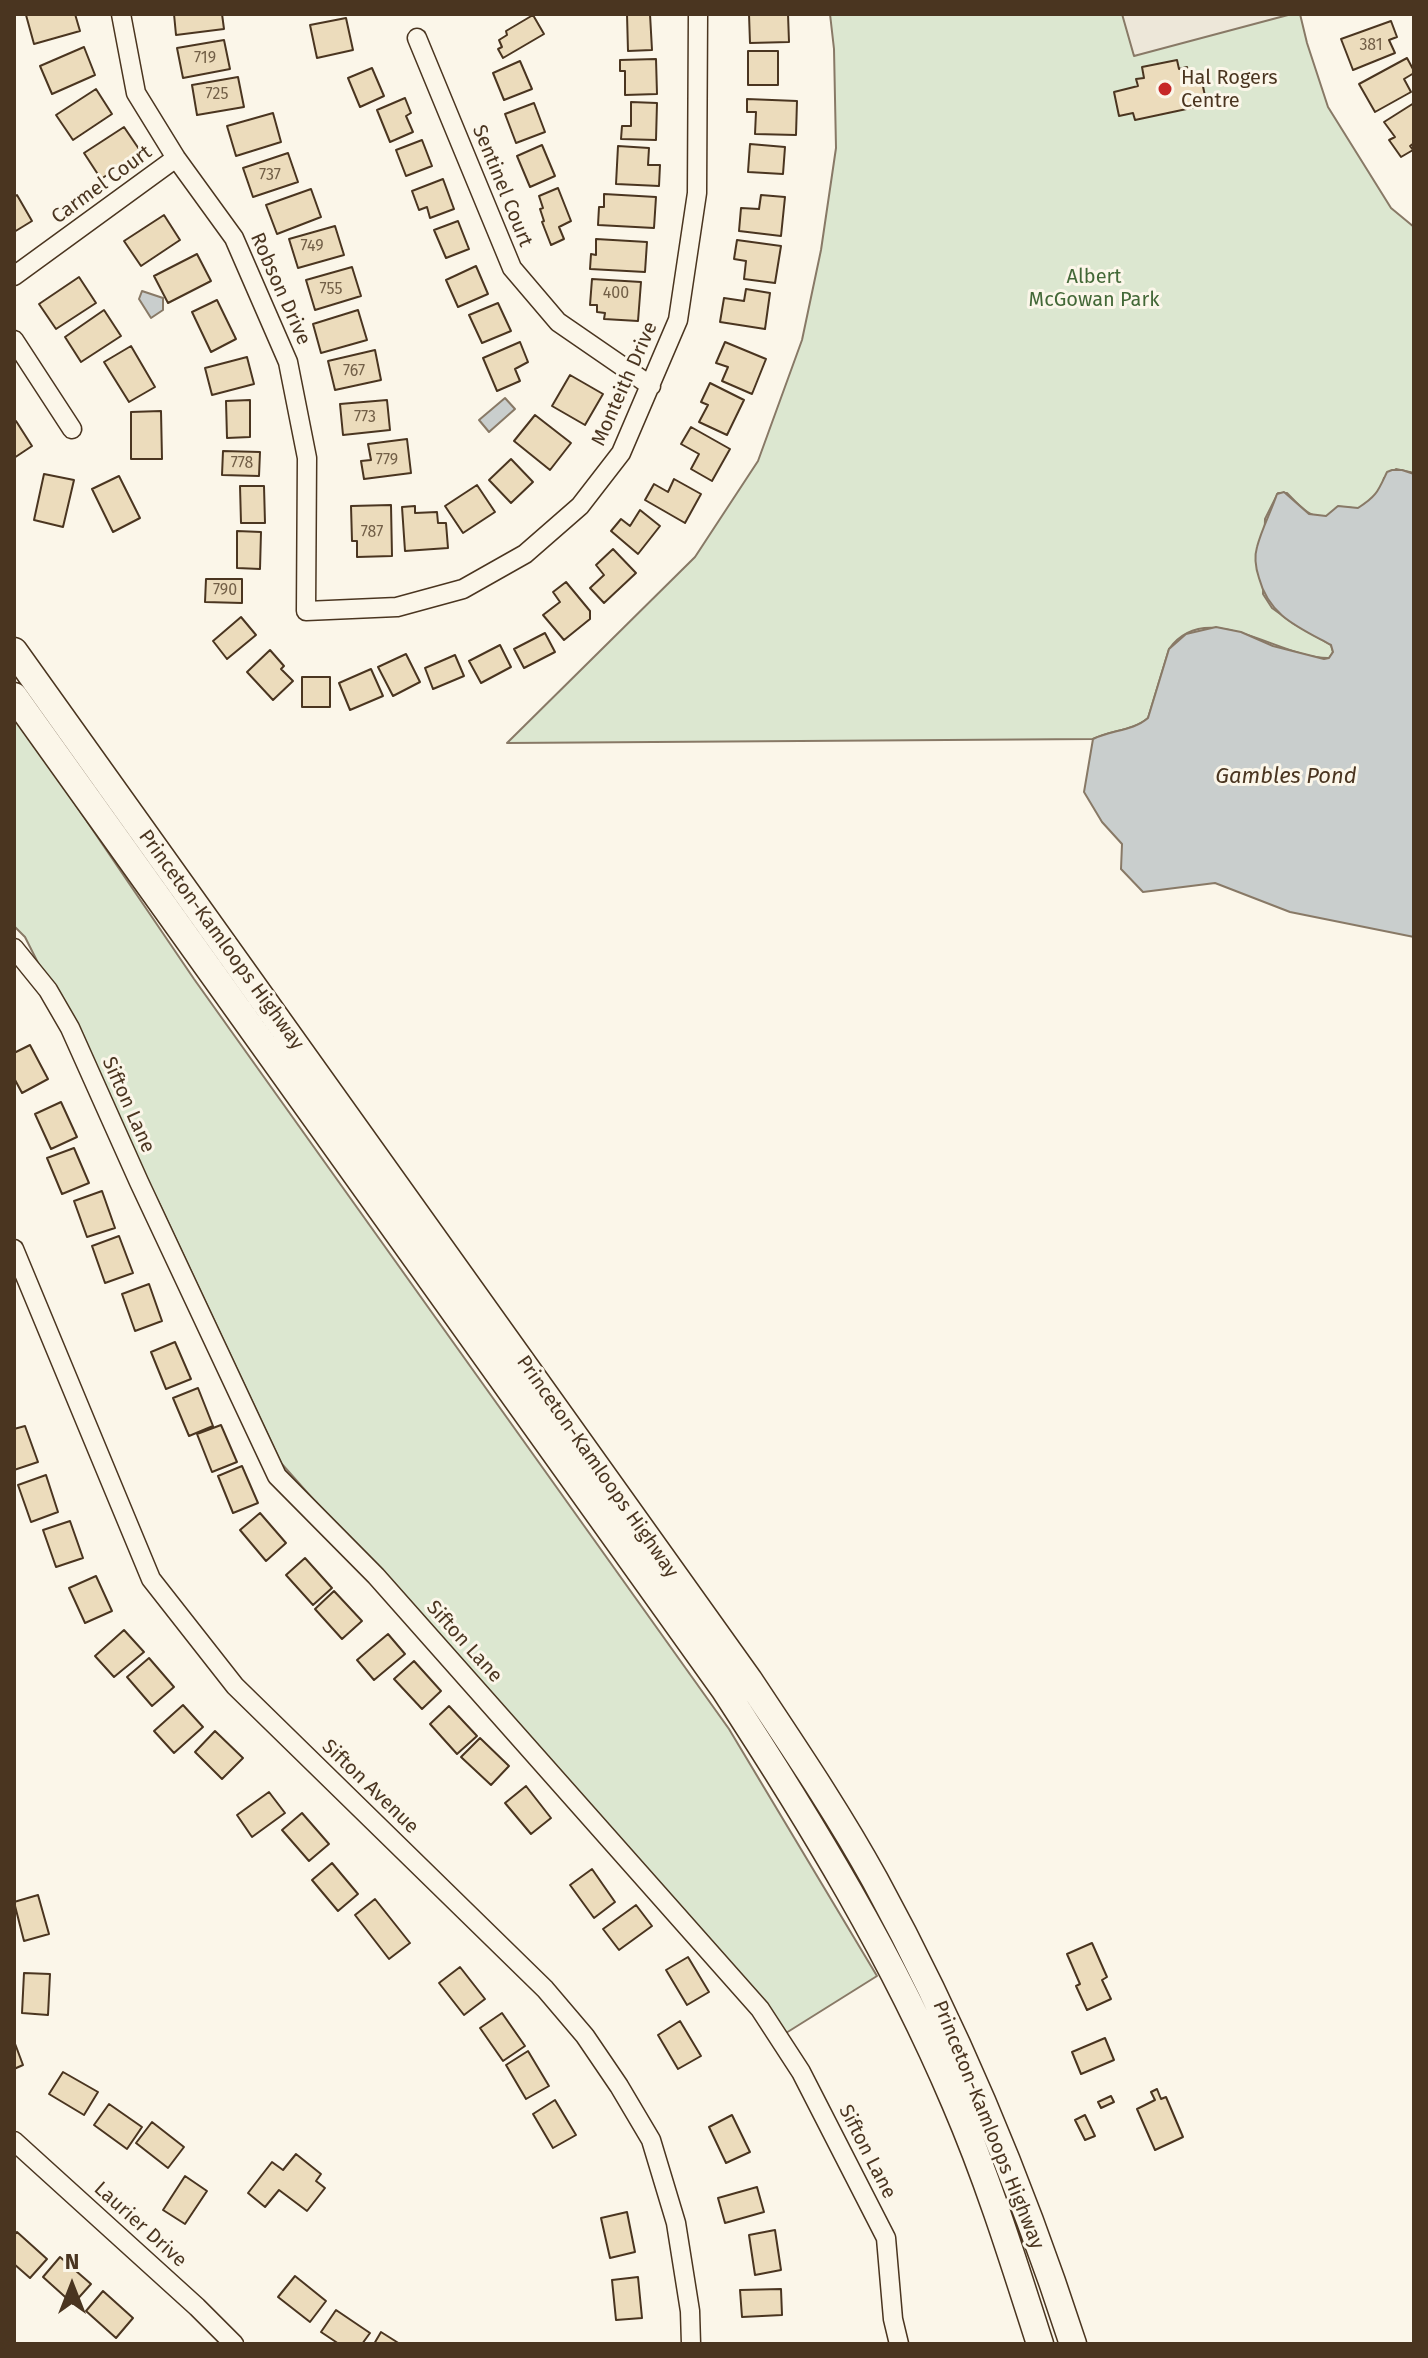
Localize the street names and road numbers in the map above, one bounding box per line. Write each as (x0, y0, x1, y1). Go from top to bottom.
street label: Sentinel Court (467, 122, 537, 250)
street label: Carmel Court (47, 141, 157, 229)
street label: Robson Drive (245, 229, 315, 349)
street label: Monteith Drive (587, 318, 663, 450)
street label: Princeton-Kamloops Highway (133, 825, 309, 1055)
street label: Sifton Lane (96, 1053, 160, 1157)
street label: Princeton-Kamloops Highway (511, 1351, 683, 1583)
street label: Sifton Lane (421, 1596, 507, 1688)
street label: Sifton Avenue (317, 1735, 423, 1839)
street label: Princeton-Kamloops Highway (927, 1997, 1049, 2253)
street label: Sifton Lane (833, 2101, 901, 2203)
street label: Laurier Drive (89, 2177, 191, 2273)

